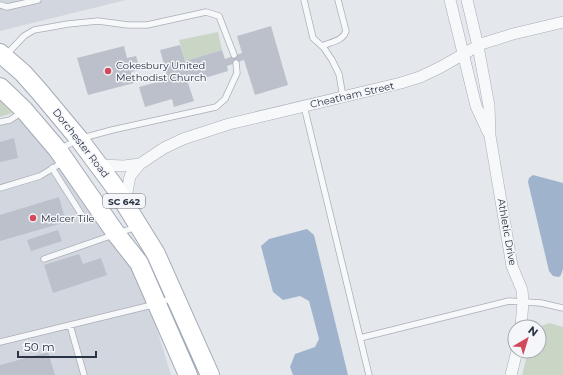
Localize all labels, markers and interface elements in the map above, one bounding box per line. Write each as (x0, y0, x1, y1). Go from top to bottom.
place label: Cokesbury United Methodist Church (116, 59, 206, 84)
marker: Cokesbury United Methodist Church (103, 66, 113, 76)
street label: Cheatham Street (309, 79, 395, 111)
street label: Dorchester Road (50, 106, 112, 180)
road number: SC 642 (103, 194, 145, 208)
street label: Athletic Drive (495, 197, 519, 267)
place label: Melcer Tile (41, 212, 95, 225)
marker: Melcer Tile (28, 213, 38, 223)
north arrow (507, 319, 547, 359)
text: N (525, 323, 541, 339)
scale bar (18, 333, 96, 359)
text: 50 m (24, 339, 55, 354)

